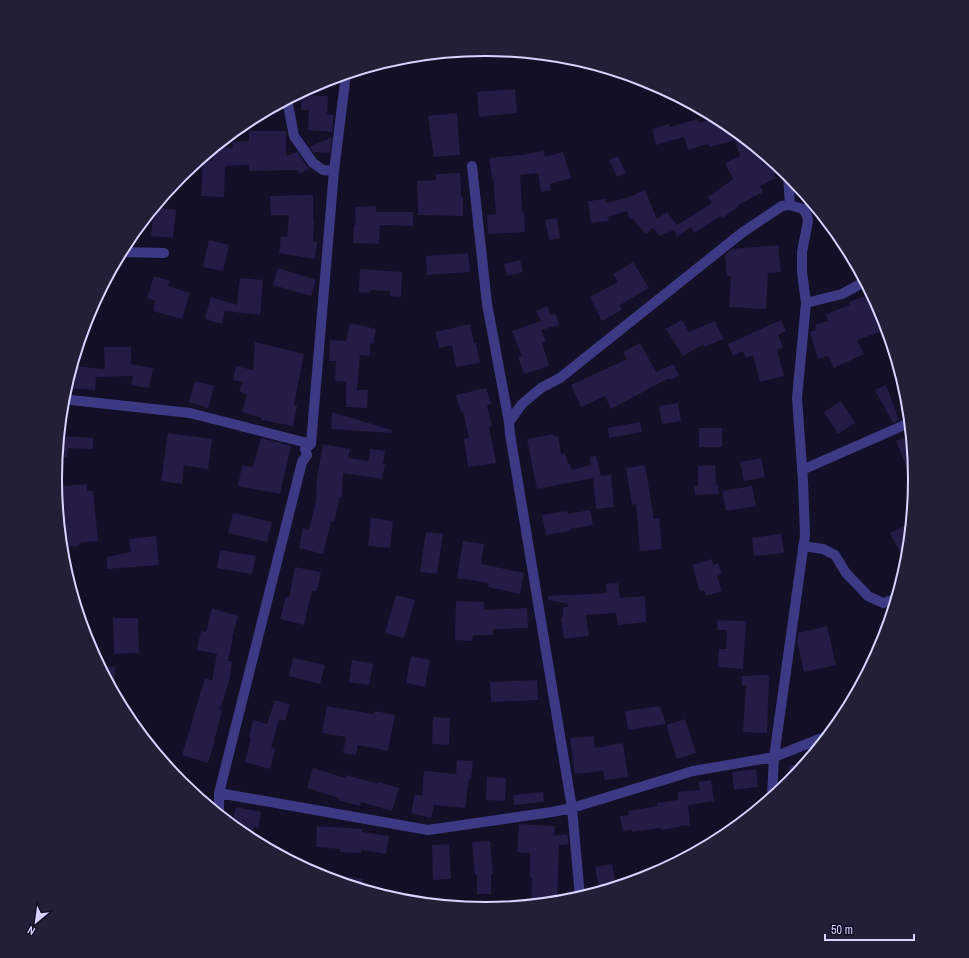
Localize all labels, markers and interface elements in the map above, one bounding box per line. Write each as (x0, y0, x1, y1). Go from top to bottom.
north arrow (16, 902, 56, 942)
scale bar (825, 916, 914, 942)
text: 50 m (831, 922, 853, 938)
text: N (25, 923, 37, 938)

